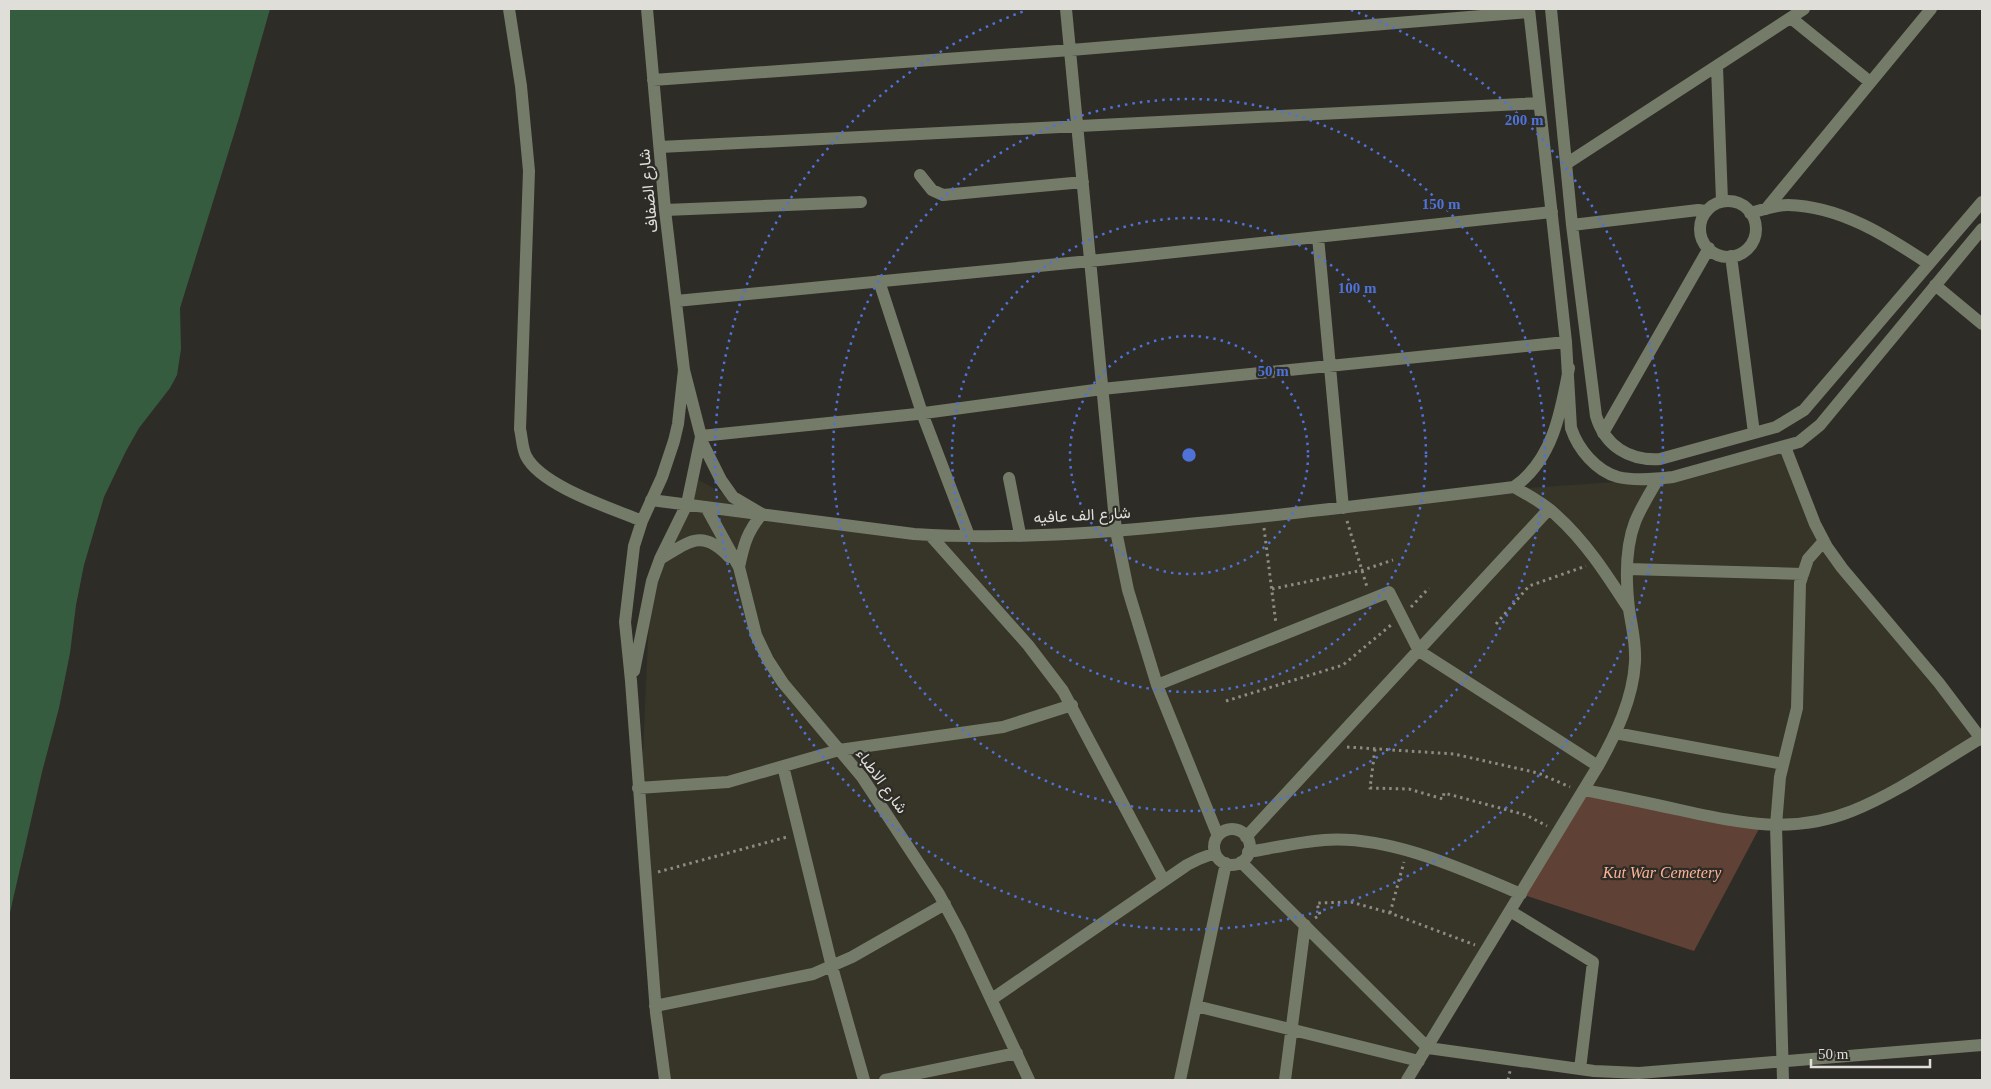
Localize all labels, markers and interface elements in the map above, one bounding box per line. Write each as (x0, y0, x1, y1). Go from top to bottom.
text: 200 m (1505, 112, 1544, 128)
street label: شارع الضفاف (635, 148, 664, 234)
text: 150 m (1422, 196, 1461, 212)
text: 100 m (1338, 280, 1377, 296)
text: 50 m (1257, 363, 1289, 379)
centre of rings (1180, 446, 1198, 464)
street label: شارع الف عافيه (1033, 504, 1131, 529)
street label: شارع الاطباء (850, 745, 911, 818)
park label: Kut War Cemetery (1602, 864, 1722, 882)
scale bar (1811, 1036, 1930, 1068)
text: 50 m (1818, 1046, 1849, 1062)

